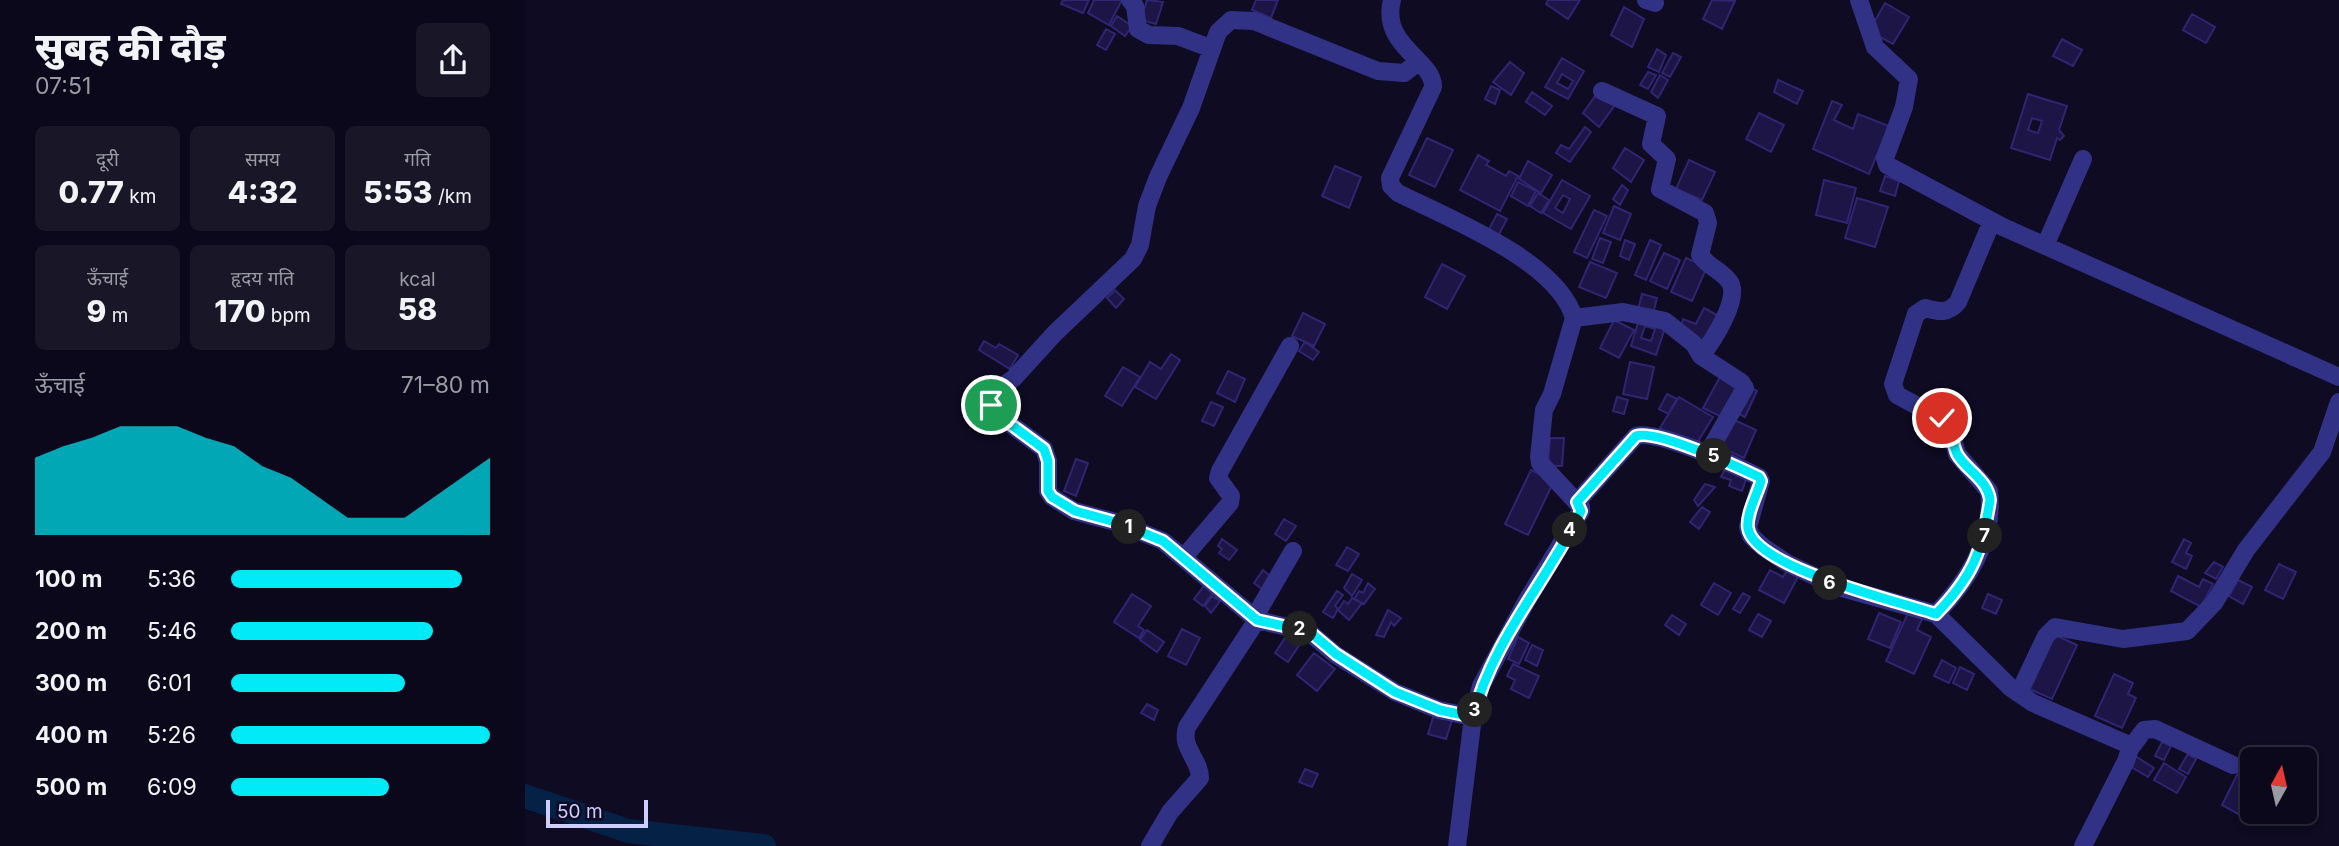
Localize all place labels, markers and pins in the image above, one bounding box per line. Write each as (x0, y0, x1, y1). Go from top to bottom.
pin (961, 375, 1021, 435)
pin (1912, 388, 1972, 448)
pin: 5 (1697, 438, 1731, 474)
pin: 1 (1111, 510, 1147, 544)
pin: 4 (1553, 512, 1587, 548)
pin: 7 (1967, 518, 2003, 554)
pin: 6 (1813, 566, 1847, 600)
pin: 2 (1283, 612, 1317, 646)
pin: 3 (1457, 692, 1493, 728)

